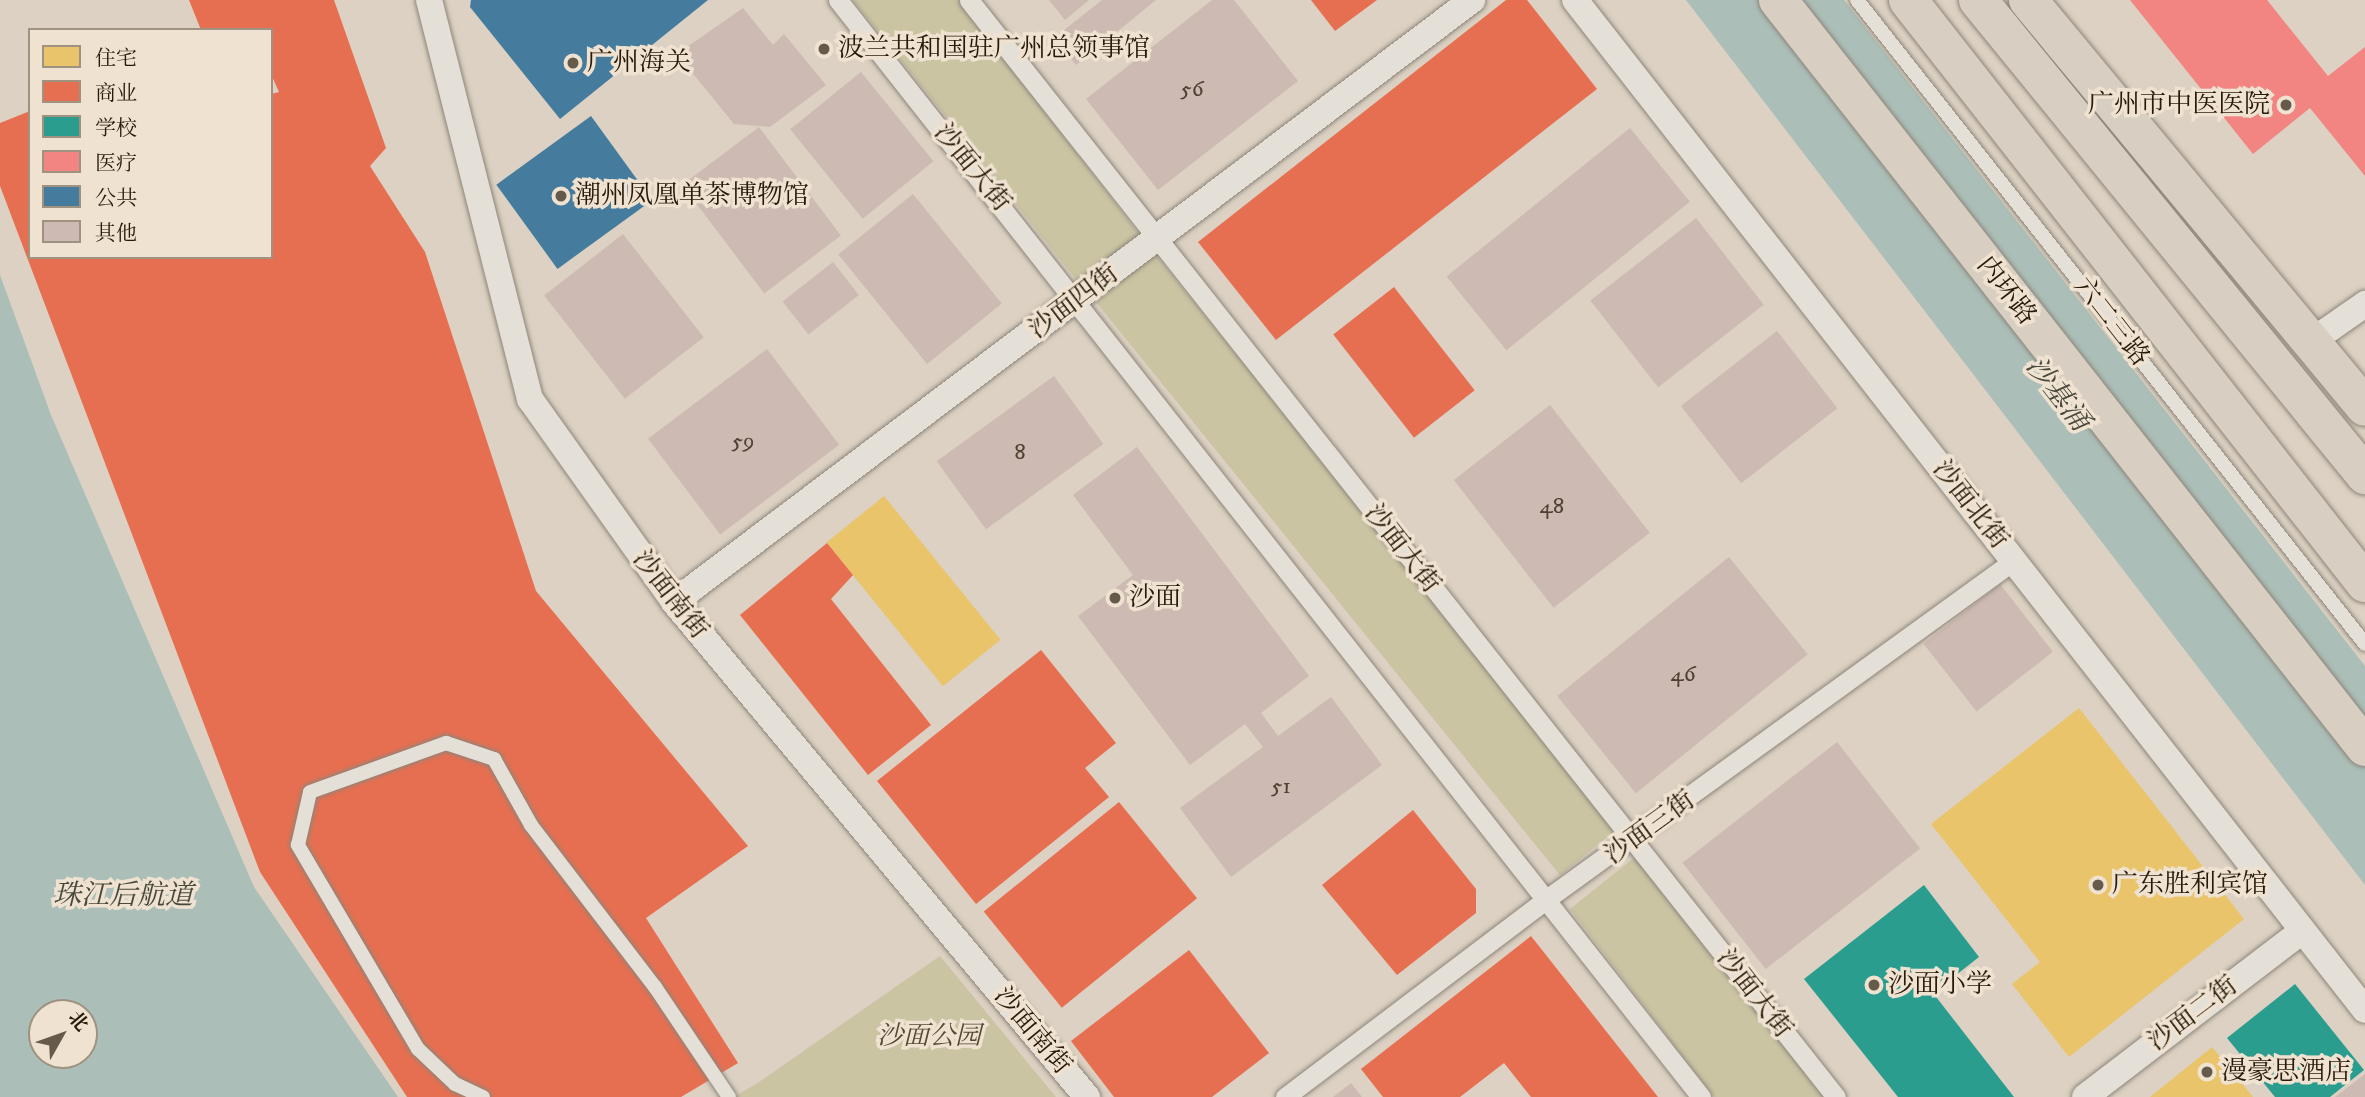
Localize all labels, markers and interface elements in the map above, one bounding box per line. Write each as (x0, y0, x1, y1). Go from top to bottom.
legend (28, 28, 273, 259)
place label: 波兰共和国驻广州总领事馆 (838, 33, 1150, 65)
marker: 波兰共和国驻广州总领事馆 (816, 41, 832, 57)
text: 住宅 (95, 46, 137, 72)
place label: 广州海关 (587, 47, 691, 79)
marker: 广州海关 (565, 55, 581, 71)
house number: 56 (1180, 76, 1204, 104)
text: 商业 (95, 81, 137, 107)
place label: 广州市中医医院 (2088, 89, 2270, 121)
marker: 广州市中医医院 (2276, 95, 2296, 115)
text: 学校 (95, 116, 137, 142)
street label: 沙面大街 (927, 118, 1017, 218)
text: 医疗 (95, 151, 137, 177)
place label: 潮州凤凰单茶博物馆 (575, 180, 809, 212)
text: 公共 (95, 186, 137, 212)
marker: 潮州凤凰单茶博物馆 (553, 188, 569, 204)
text: 其他 (95, 221, 137, 247)
street label: 内环路 (1970, 251, 2042, 331)
street label: 沙面四街 (1023, 258, 1125, 346)
street label: 六二三路 (2067, 271, 2155, 373)
water label: 沙基涌 (2018, 351, 2096, 437)
house number: 59 (732, 428, 754, 456)
house number: 8 (1014, 439, 1026, 467)
street label: 沙面北街 (1926, 454, 2014, 556)
house number: 48 (1540, 493, 1564, 521)
street label: 沙面大街 (1358, 498, 1446, 600)
street label: 沙面南街 (626, 544, 714, 646)
place label: 沙面 (1129, 582, 1181, 614)
marker: 沙面 (1107, 590, 1123, 606)
house number: 46 (1670, 661, 1696, 689)
house number: 51 (1271, 773, 1291, 801)
street label: 沙面三街 (1599, 785, 1701, 871)
place label: 广东胜利宾馆 (2112, 869, 2268, 901)
marker: 广东胜利宾馆 (2090, 877, 2106, 893)
water label: 珠江后航道 (53, 879, 193, 913)
street label: 沙面大街 (1710, 943, 1798, 1045)
place label: 沙面小学 (1888, 969, 1992, 1001)
street label: 沙面二街 (2142, 970, 2244, 1058)
marker: 沙面小学 (1866, 977, 1882, 993)
street label: 沙面南街 (987, 981, 1077, 1081)
north arrow (28, 999, 98, 1069)
text: 北 (63, 1007, 93, 1036)
park label: 沙面公园 (877, 1021, 981, 1053)
place label: 漫豪思酒店 (2221, 1056, 2351, 1088)
marker: 漫豪思酒店 (2199, 1064, 2215, 1080)

